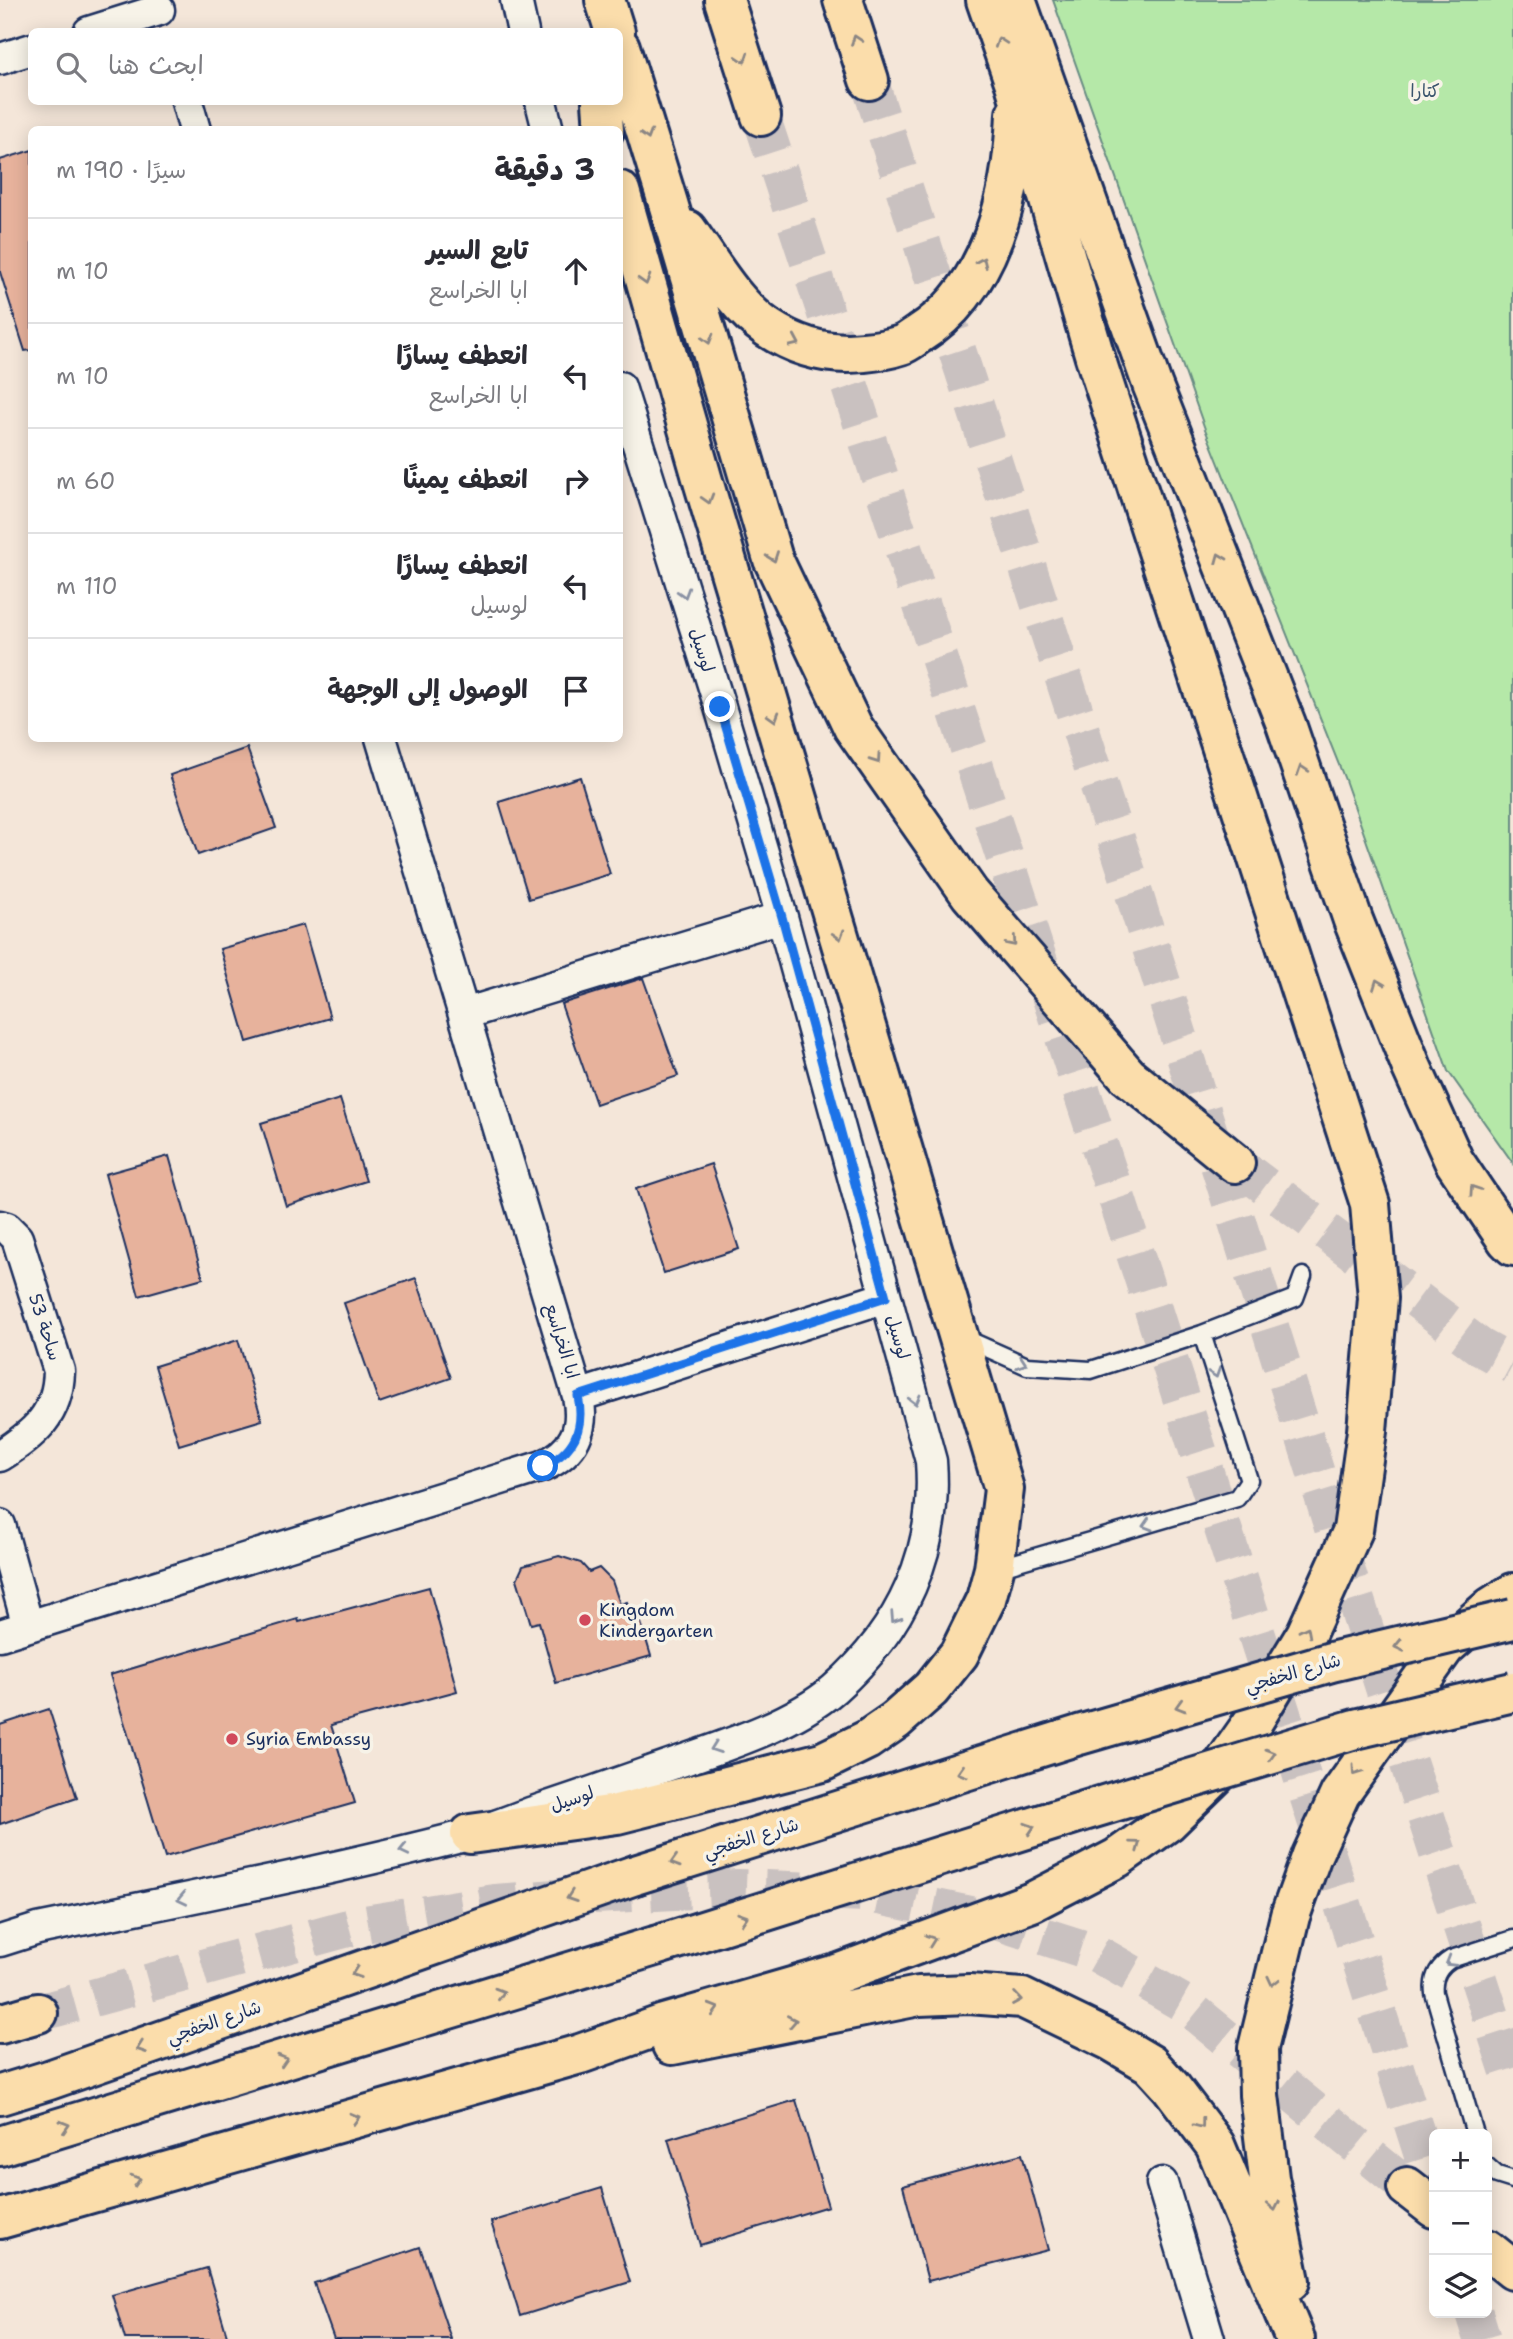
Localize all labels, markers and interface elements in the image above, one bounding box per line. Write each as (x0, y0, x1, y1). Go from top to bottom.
search box (28, 28, 623, 105)
one-way arrow (850, 34, 864, 47)
one-way arrow (994, 36, 1008, 49)
text: ابحث هنا (108, 47, 204, 82)
icon: search (52, 48, 90, 86)
one-way arrow (734, 52, 749, 64)
park label: كتارا (1410, 79, 1440, 103)
one-way arrow (639, 129, 654, 141)
text: 3 دقيقة (494, 149, 595, 190)
text: سيرًا · 190 m (56, 155, 186, 185)
text: تابع السير (426, 232, 528, 267)
icon: ahead (557, 252, 595, 290)
text: 10 m (56, 256, 109, 286)
one-way arrow (974, 257, 988, 269)
one-way arrow (637, 274, 652, 286)
text: ابا الخراسع (429, 275, 528, 305)
one-way arrow (700, 333, 715, 345)
one-way arrow (788, 334, 800, 348)
text: انعطف يسارًا (396, 337, 528, 372)
icon: left (557, 357, 595, 395)
text: 10 m (56, 361, 109, 391)
text: ابا الخراسع (429, 380, 528, 410)
text: انعطف يمينًا (403, 461, 528, 496)
icon: right (557, 462, 595, 500)
text: 60 m (56, 466, 115, 496)
one-way arrow (700, 493, 715, 505)
text: انعطف يسارًا (396, 547, 528, 582)
one-way arrow (765, 550, 779, 562)
one-way arrow (1214, 552, 1228, 564)
icon: left (557, 567, 595, 605)
text: 110 m (56, 571, 118, 601)
one-way arrow (676, 586, 690, 598)
text: لوسيل (470, 590, 528, 620)
street label: لوسيل (684, 625, 720, 675)
text: الوصول إلى الوجهة (327, 671, 528, 706)
icon: arrive (557, 672, 595, 710)
route end (704, 691, 735, 722)
one-way arrow (765, 710, 780, 722)
one-way arrow (868, 751, 880, 764)
one-way arrow (1296, 765, 1310, 777)
one-way arrow (830, 928, 845, 940)
one-way arrow (1004, 933, 1016, 946)
one-way arrow (1373, 979, 1387, 991)
one-way arrow (1469, 1185, 1482, 1198)
street label: ساحة 53 (23, 1290, 67, 1364)
street label: ابا الخراسع (538, 1300, 585, 1382)
street label: لوسيل (880, 1312, 916, 1362)
one-way arrow (1016, 1355, 1028, 1369)
one-way arrow (1206, 1367, 1221, 1379)
one-way arrow (907, 1394, 921, 1406)
route start (527, 1450, 558, 1481)
one-way arrow (1142, 1516, 1154, 1531)
place label: Kingdom Kindergarten (599, 1598, 713, 1643)
one-way arrow (891, 1611, 904, 1624)
marker: Kingdom Kindergarten (577, 1612, 593, 1628)
one-way arrow (1298, 1626, 1312, 1638)
one-way arrow (1393, 1638, 1405, 1652)
street label: شارع الخفجي (1242, 1648, 1345, 1702)
one-way arrow (1174, 1698, 1186, 1712)
place label: Syria Embassy (246, 1727, 371, 1751)
marker: Syria Embassy (224, 1731, 240, 1747)
one-way arrow (710, 1740, 722, 1754)
one-way arrow (1265, 1748, 1277, 1763)
one-way arrow (1352, 1763, 1364, 1776)
one-way arrow (956, 1764, 969, 1778)
street label: لوسيل (547, 1780, 597, 1818)
street label: شارع الخفجي (700, 1812, 803, 1868)
one-way arrow (1024, 1821, 1036, 1836)
one-way arrow (1128, 1840, 1141, 1853)
one-way arrow (398, 1842, 410, 1856)
one-way arrow (669, 1854, 681, 1869)
one-way arrow (565, 1889, 577, 1903)
one-way arrow (176, 1891, 188, 1906)
one-way arrow (737, 1912, 749, 1927)
one-way arrow (924, 1934, 936, 1948)
one-way arrow (1445, 1954, 1458, 1967)
one-way arrow (350, 1965, 363, 1979)
one-way arrow (1267, 1975, 1281, 1987)
one-way arrow (494, 1987, 506, 2002)
one-way arrow (1011, 1991, 1023, 2006)
street label: شارع الخفجي (164, 1995, 266, 2053)
one-way arrow (708, 2003, 720, 2018)
one-way arrow (786, 2014, 798, 2029)
one-way arrow (136, 2040, 148, 2054)
one-way arrow (277, 2053, 289, 2068)
one-way arrow (349, 2112, 361, 2126)
one-way arrow (1191, 2117, 1204, 2129)
one-way arrow (59, 2120, 71, 2135)
map controls (1429, 2129, 1492, 2318)
button: + (1429, 2129, 1492, 2192)
one-way arrow (130, 2174, 142, 2188)
button: − (1429, 2192, 1492, 2255)
one-way arrow (1266, 2200, 1281, 2212)
button: layers (1429, 2255, 1492, 2318)

